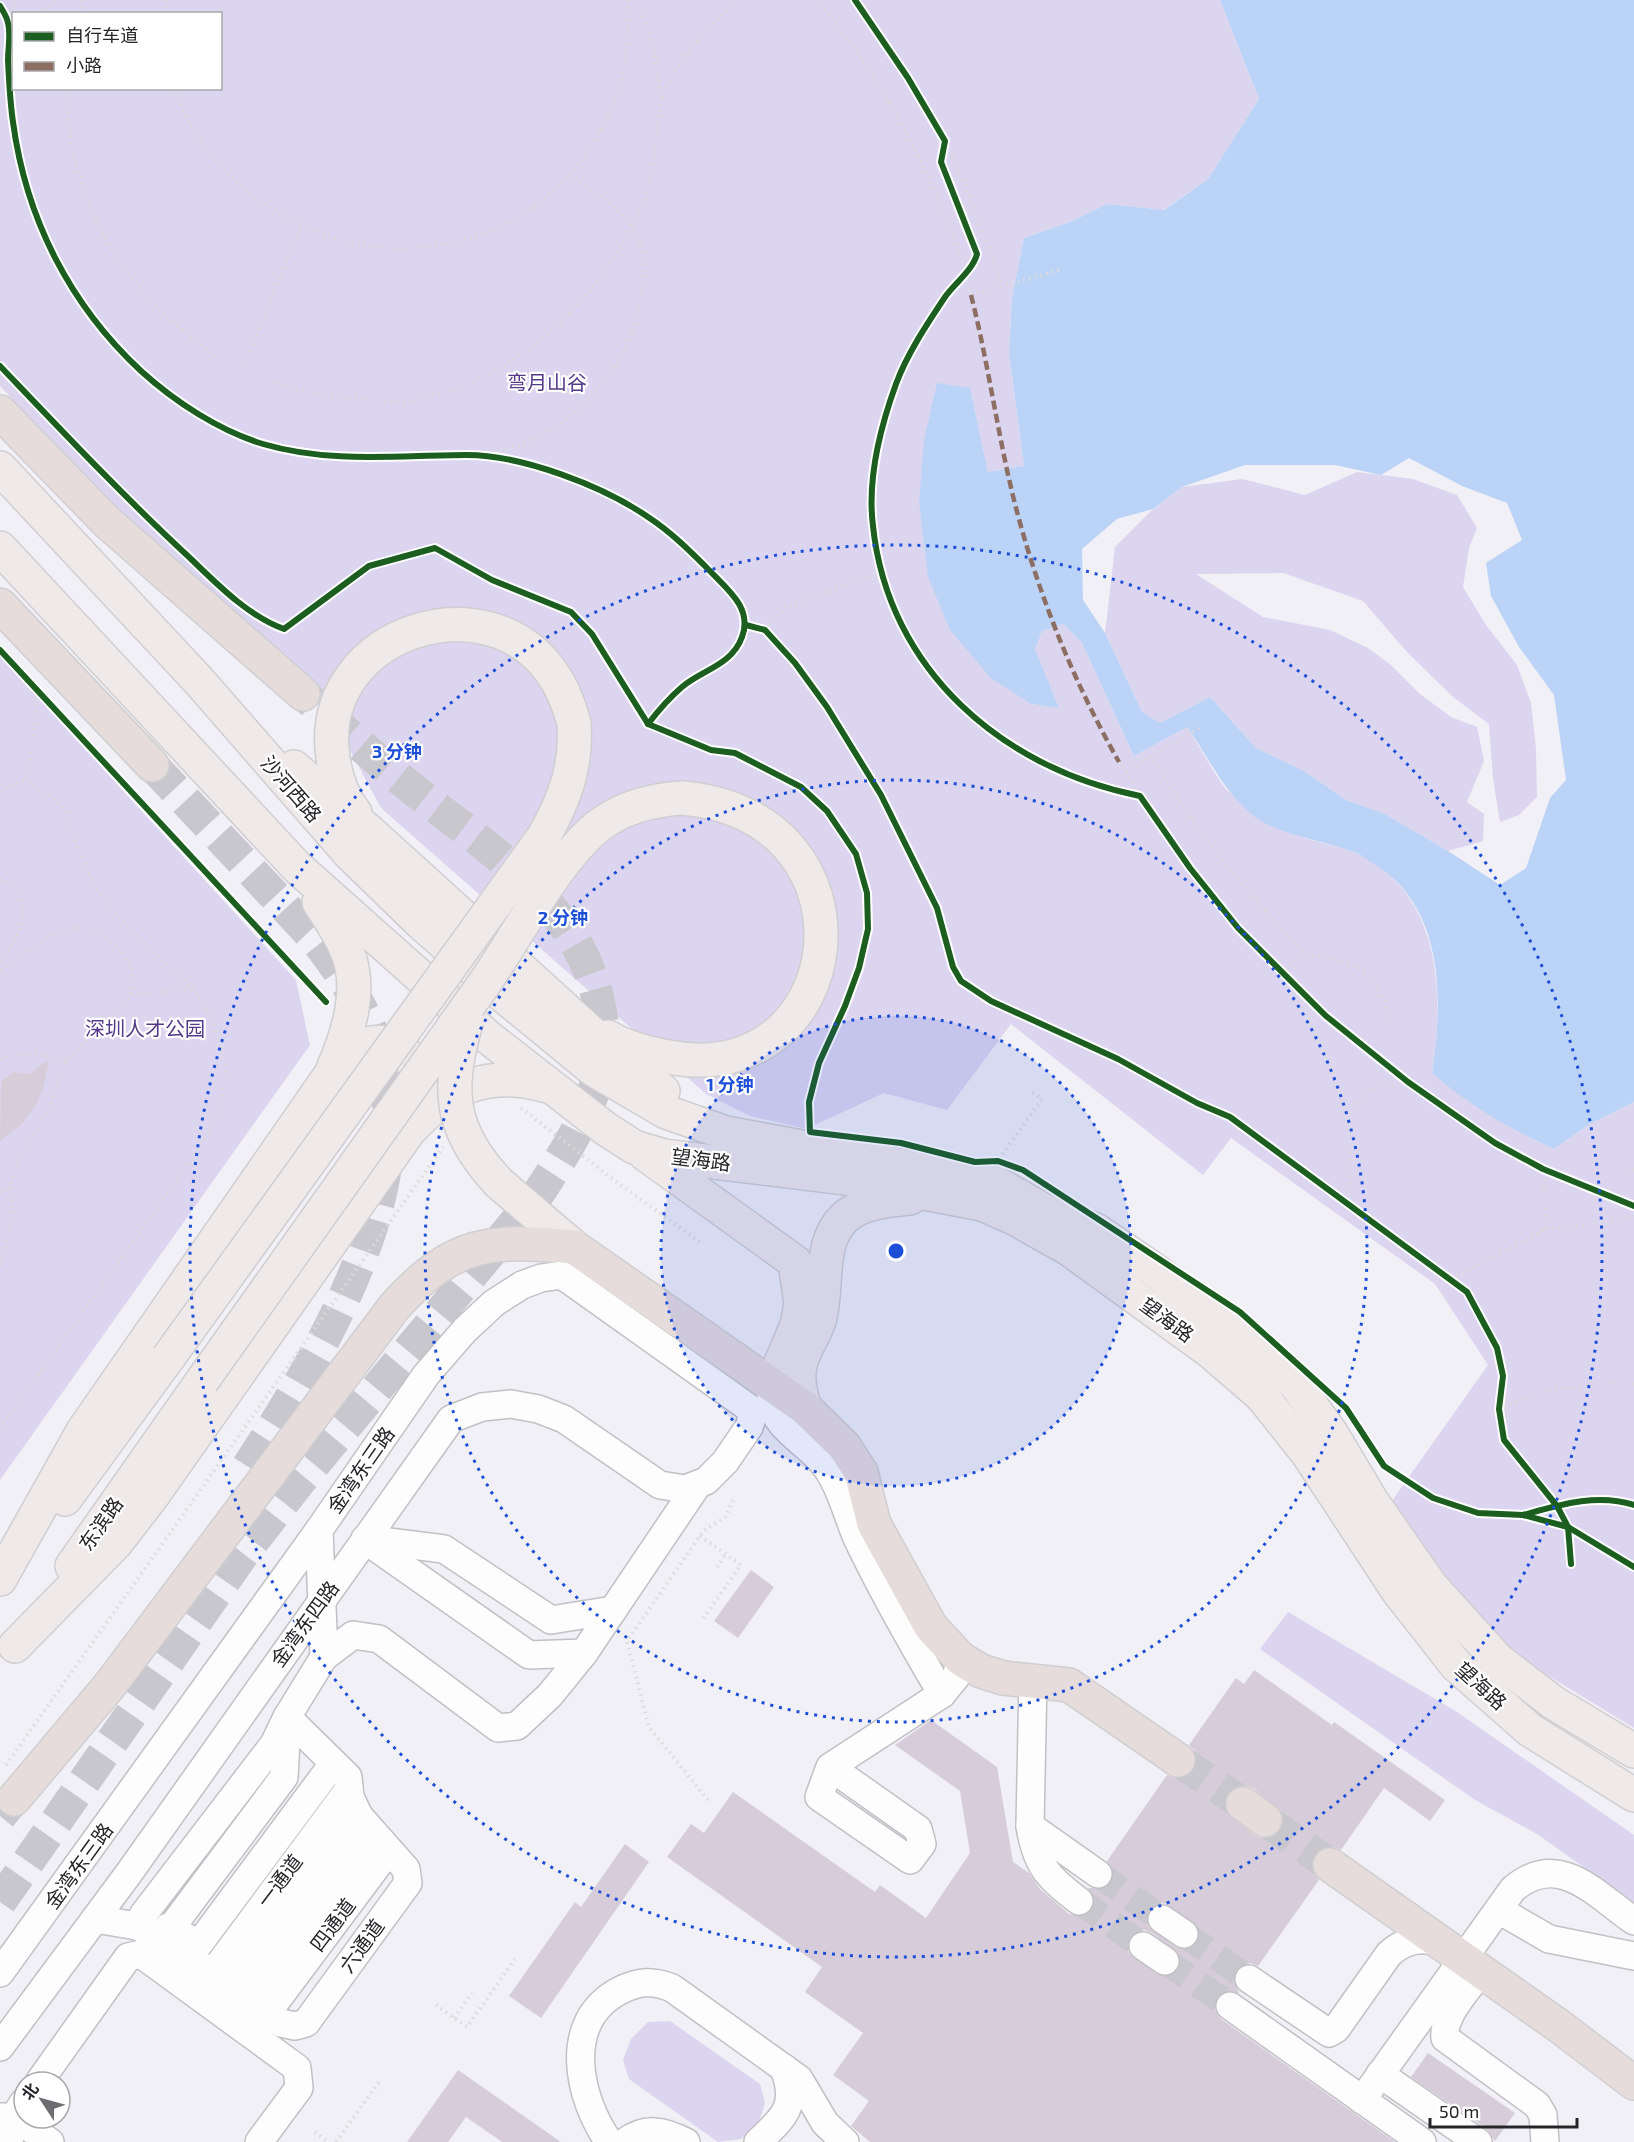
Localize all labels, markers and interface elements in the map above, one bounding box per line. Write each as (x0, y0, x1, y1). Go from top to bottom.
legend (12, 12, 222, 90)
text: 自行车道 (66, 24, 138, 46)
text: 小路 (66, 54, 102, 76)
park label: 弯月山谷 (507, 370, 587, 394)
text: 3 分钟 (372, 740, 422, 762)
street label: 沙河西路 (256, 750, 327, 826)
text: 2 分钟 (538, 906, 588, 928)
park label: 深圳人才公园 (85, 1016, 205, 1040)
text: 1 分钟 (706, 1073, 754, 1095)
street label: 望海路 (670, 1143, 732, 1175)
centre of rings (886, 1241, 906, 1261)
street label: 望海路 (1136, 1292, 1199, 1347)
street label: 金湾东三路 (322, 1422, 399, 1517)
street label: 东滨路 (73, 1492, 127, 1555)
street label: 金湾东四路 (265, 1576, 343, 1671)
street label: 望海路 (1451, 1656, 1512, 1714)
street label: 金湾东三路 (39, 1818, 117, 1913)
street label: 一通道 (252, 1849, 307, 1912)
street label: 四通道 (305, 1893, 360, 1956)
street label: 六通道 (334, 1914, 389, 1977)
north arrow (12, 2070, 72, 2130)
text: 北 (17, 2079, 42, 2103)
scale bar (1430, 2091, 1577, 2129)
text: 50 m (1439, 2100, 1479, 2122)

